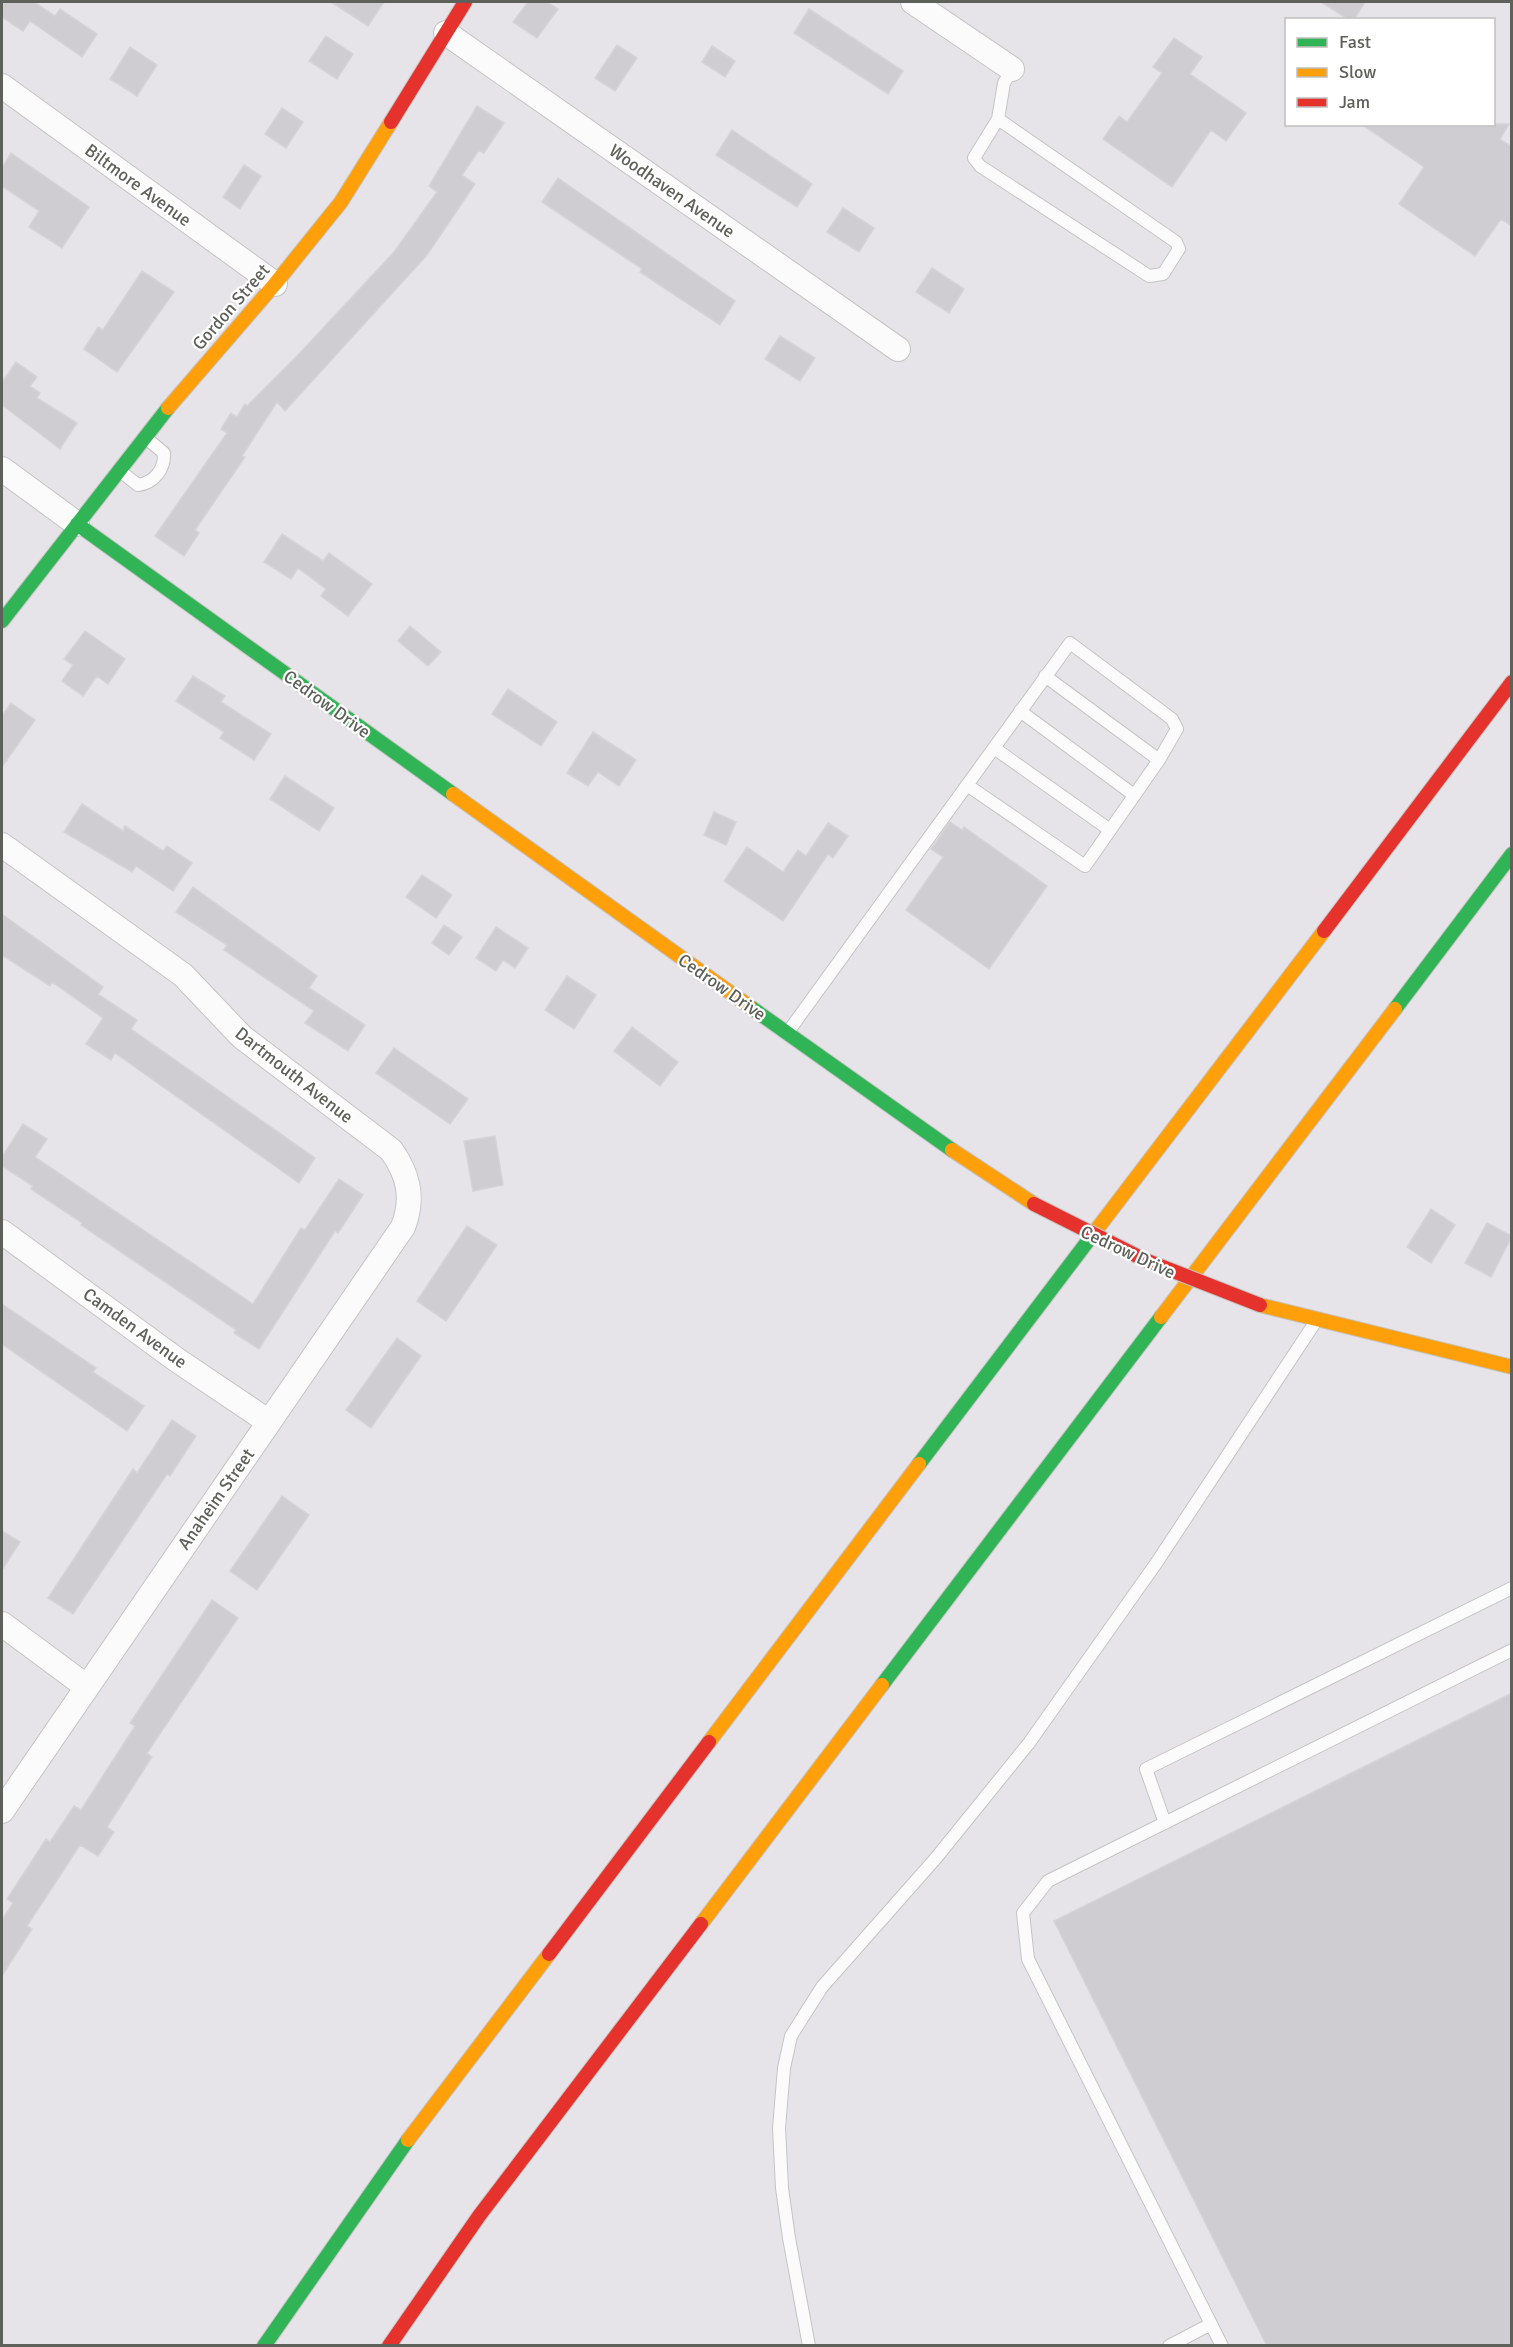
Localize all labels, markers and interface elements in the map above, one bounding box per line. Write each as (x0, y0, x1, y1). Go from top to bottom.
legend (1285, 18, 1495, 126)
text: Fast (1339, 31, 1371, 53)
text: Slow (1339, 61, 1376, 83)
text: Jam (1339, 91, 1370, 113)
street label: Biltmore Avenue (80, 139, 196, 231)
street label: Woodhaven Avenue (605, 139, 739, 243)
street label: Gordon Street (188, 259, 274, 355)
street label: Cedrow Drive (279, 665, 375, 743)
street label: Cedrow Drive (674, 949, 770, 1025)
street label: Dartmouth Avenue (231, 1022, 357, 1128)
street label: Cedrow Drive (1077, 1220, 1179, 1284)
street label: Camden Avenue (79, 1283, 191, 1373)
street label: Anaheim Street (173, 1444, 259, 1554)

